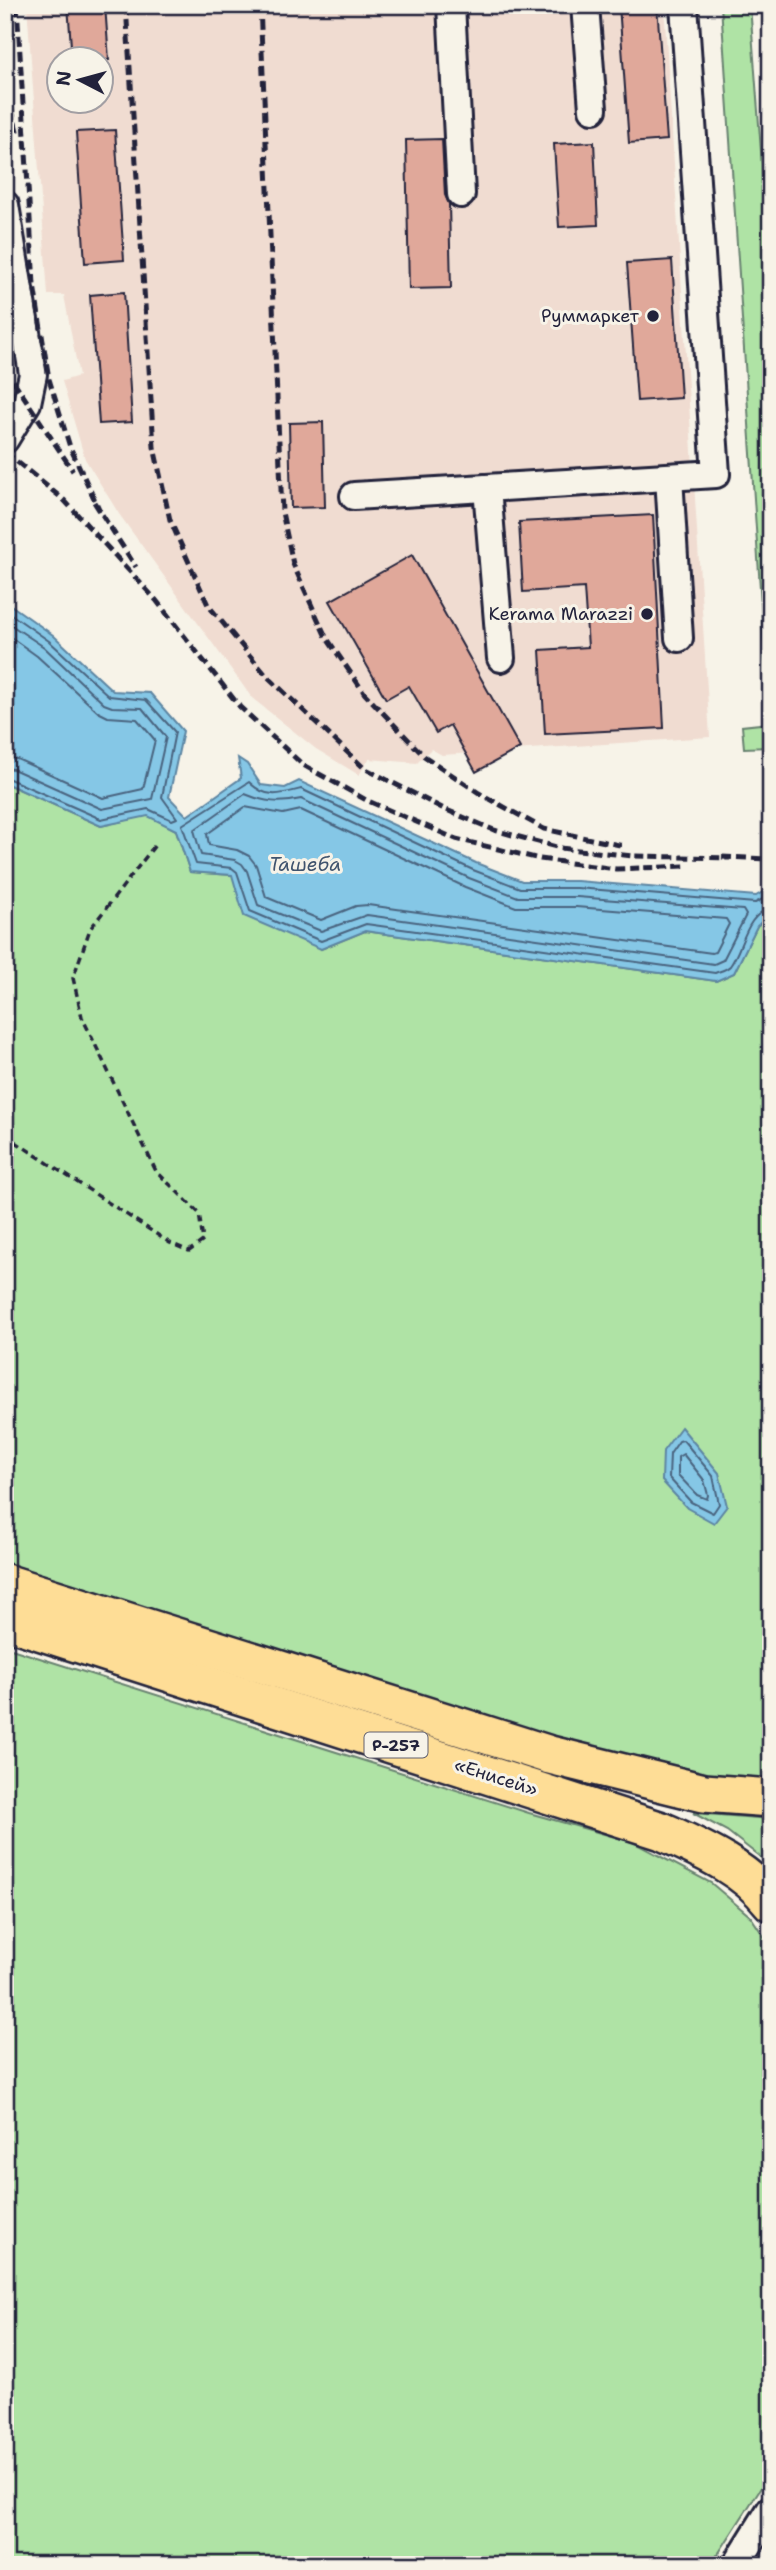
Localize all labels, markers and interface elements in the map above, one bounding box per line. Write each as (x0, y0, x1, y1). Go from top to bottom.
north arrow (46, 46, 116, 116)
text: N (50, 69, 77, 87)
place label: Руммаркет (541, 304, 640, 328)
marker: Руммаркет (645, 308, 661, 324)
place label: Kerama Marazzi (489, 602, 633, 626)
marker: Kerama Marazzi (639, 606, 655, 622)
water label: Ташеба (269, 852, 341, 877)
road number: Р-257 (364, 1732, 428, 1758)
street label: «Енисей» (451, 1752, 541, 1802)

